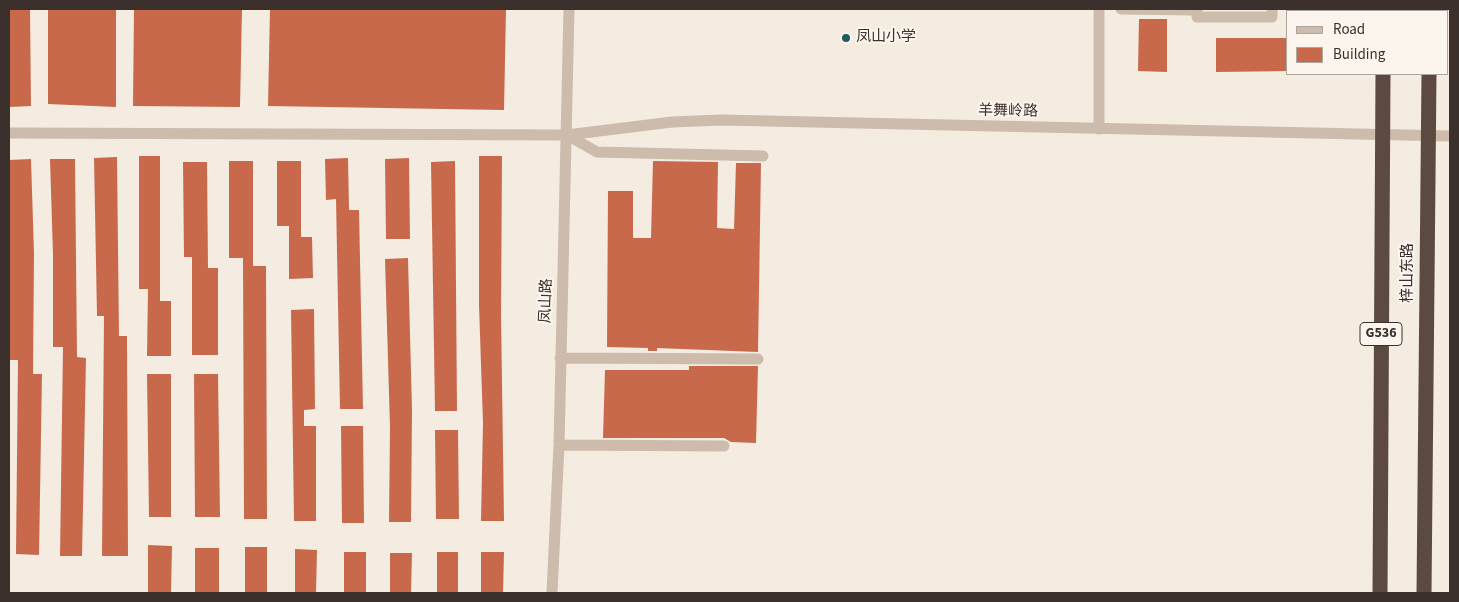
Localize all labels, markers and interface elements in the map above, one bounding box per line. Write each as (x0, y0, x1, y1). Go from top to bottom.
legend (1286, 10, 1449, 75)
text: Road (1333, 19, 1365, 40)
place label: 凤山小学 (856, 29, 916, 47)
marker: 凤山小学 (840, 32, 852, 44)
text: Building (1333, 44, 1385, 65)
street label: 羊舞岭路 (978, 102, 1038, 122)
street label: 梓山东路 (1400, 243, 1418, 303)
street label: 凤山路 (537, 278, 557, 324)
road number: G536 (1360, 322, 1402, 346)

